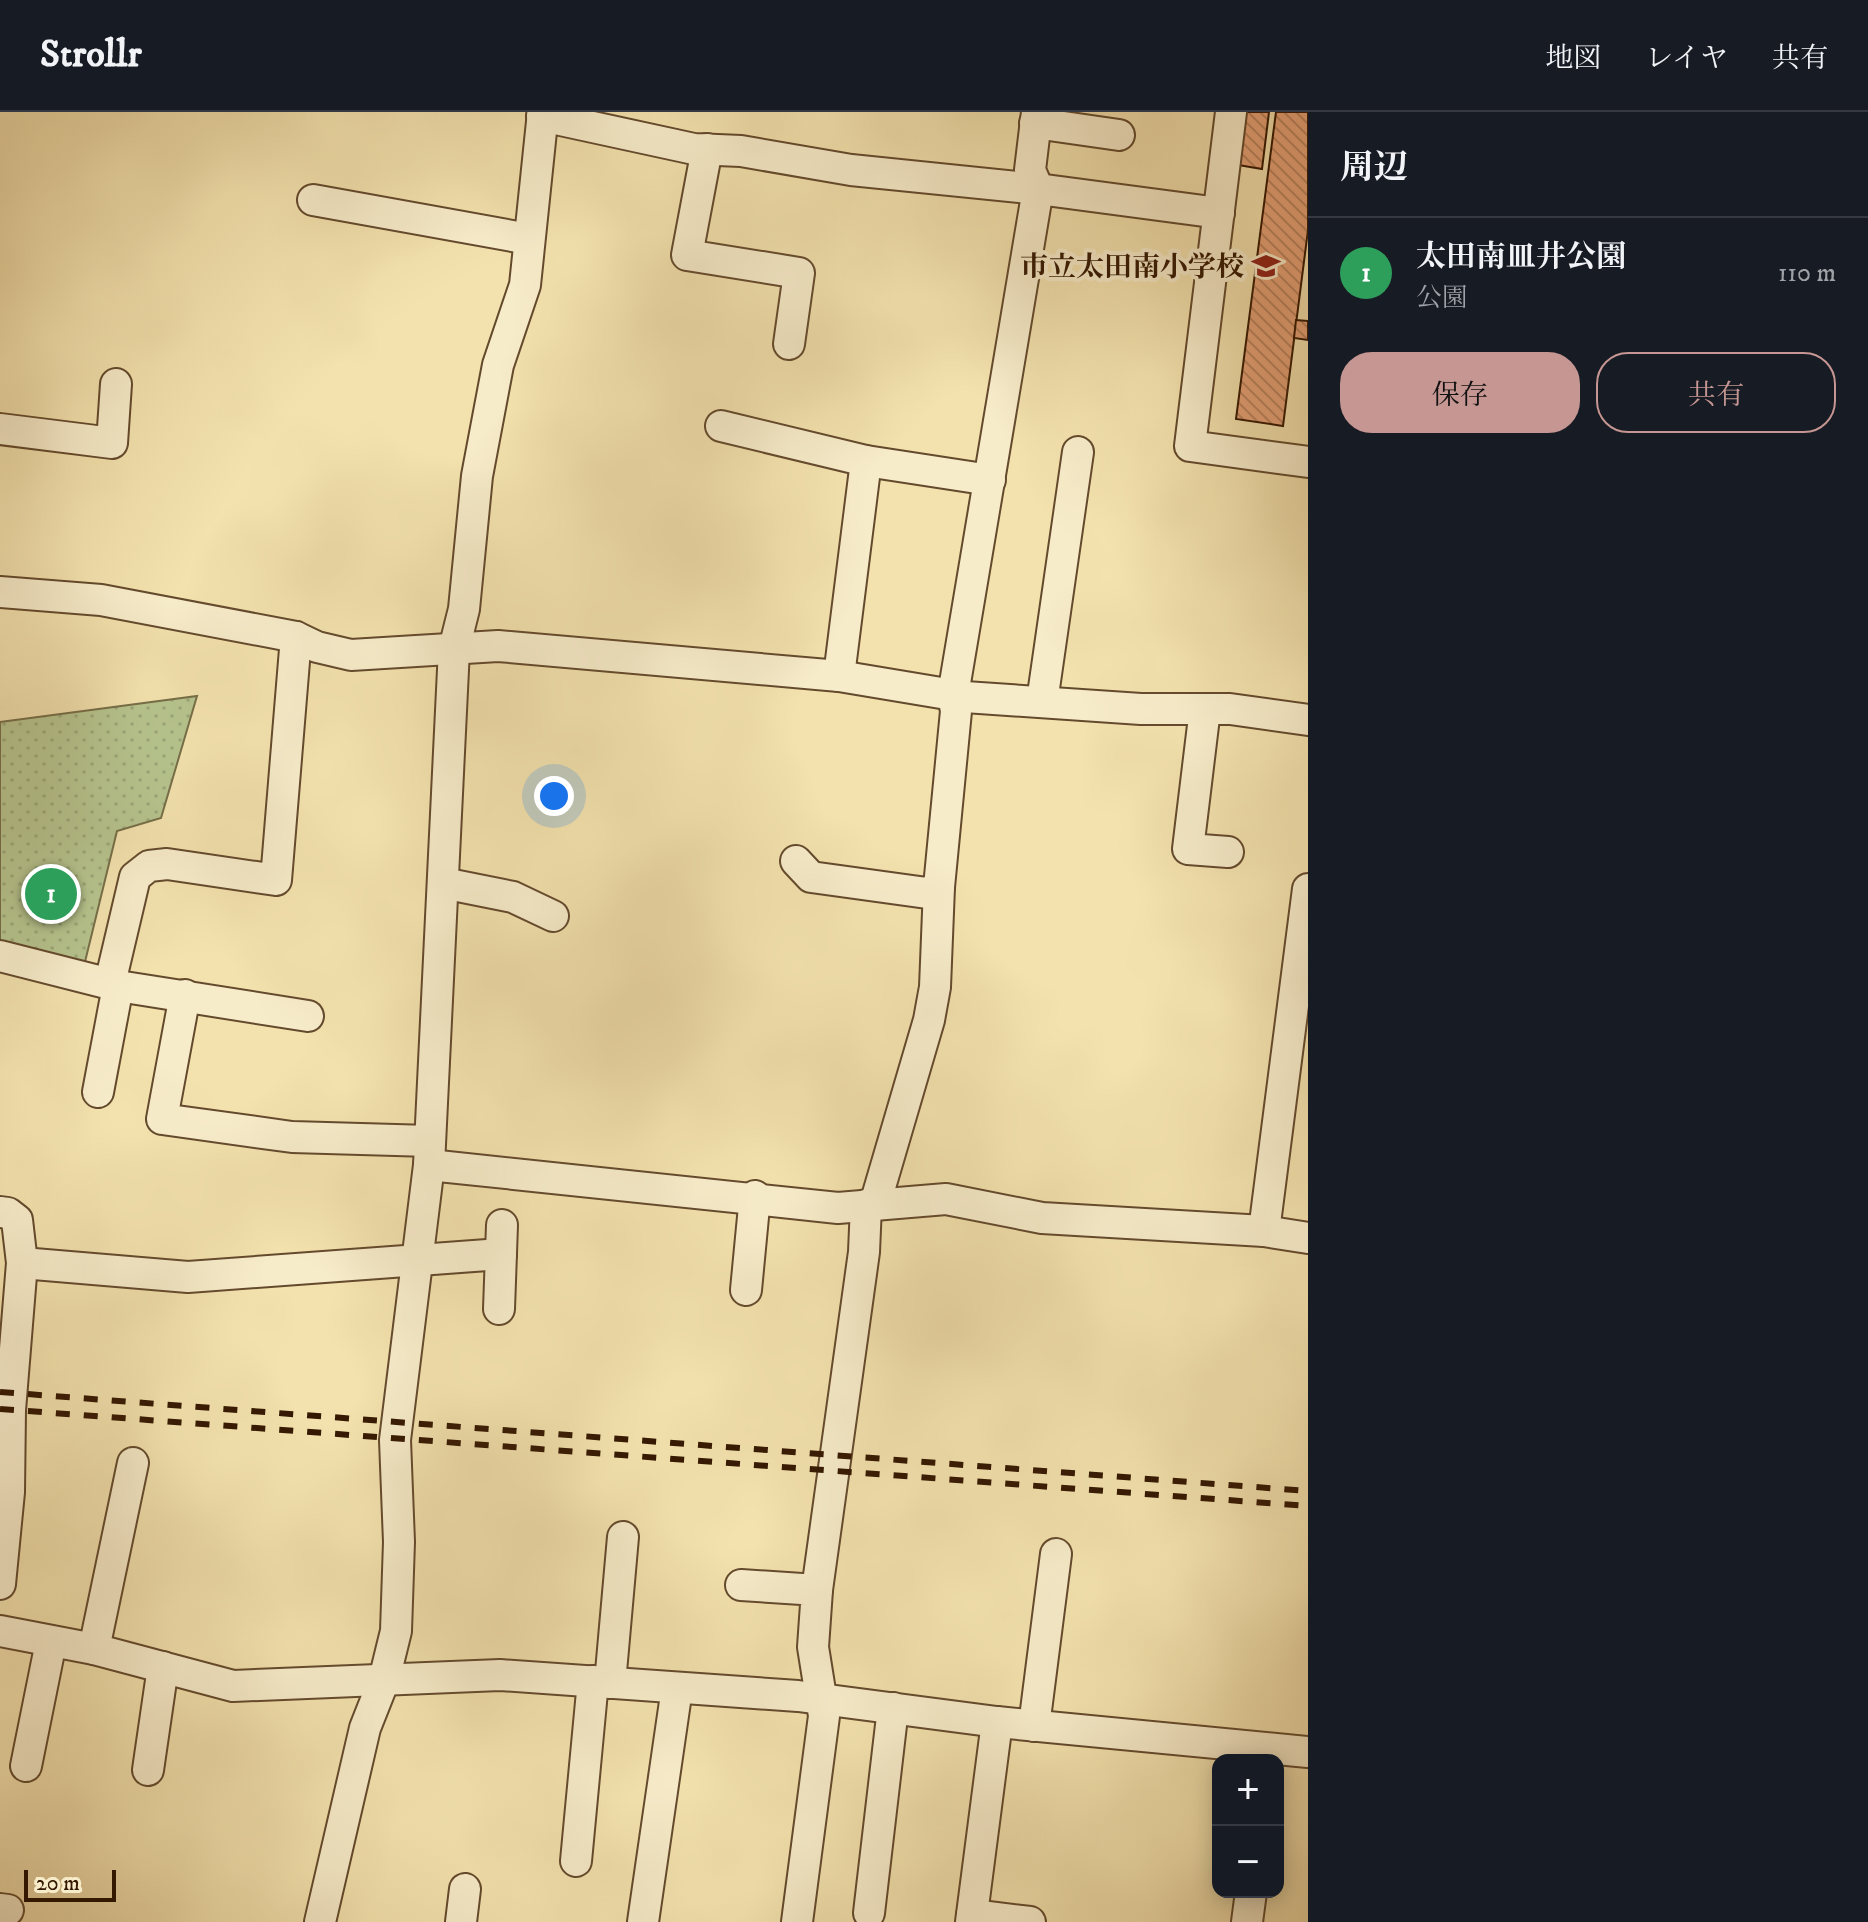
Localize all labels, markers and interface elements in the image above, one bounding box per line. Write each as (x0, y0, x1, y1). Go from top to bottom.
text: Strollr (40, 31, 142, 79)
text: 地図 (1545, 41, 1601, 76)
text: レイヤ (1645, 41, 1728, 76)
text: 共有 (1772, 41, 1828, 76)
text: 周辺 (1340, 147, 1408, 189)
text: 太田南皿井公園 (1416, 239, 1626, 276)
place label: 市立太田南小学校 (1020, 250, 1244, 285)
school or university icon: 市立太田南小学校 (1251, 251, 1281, 281)
text: 1 (1361, 257, 1371, 290)
text: 110 m (1778, 257, 1836, 290)
text: 公園 (1416, 282, 1468, 315)
button: 保存 (1340, 352, 1580, 433)
button: 共有 (1596, 352, 1836, 433)
your location (534, 776, 574, 816)
pin: 1 (25, 864, 77, 924)
map controls (1212, 1754, 1284, 1898)
button: + (1212, 1754, 1284, 1826)
button: − (1212, 1826, 1284, 1898)
scale bar (24, 1866, 116, 1902)
text: 20 m (36, 1870, 80, 1897)

